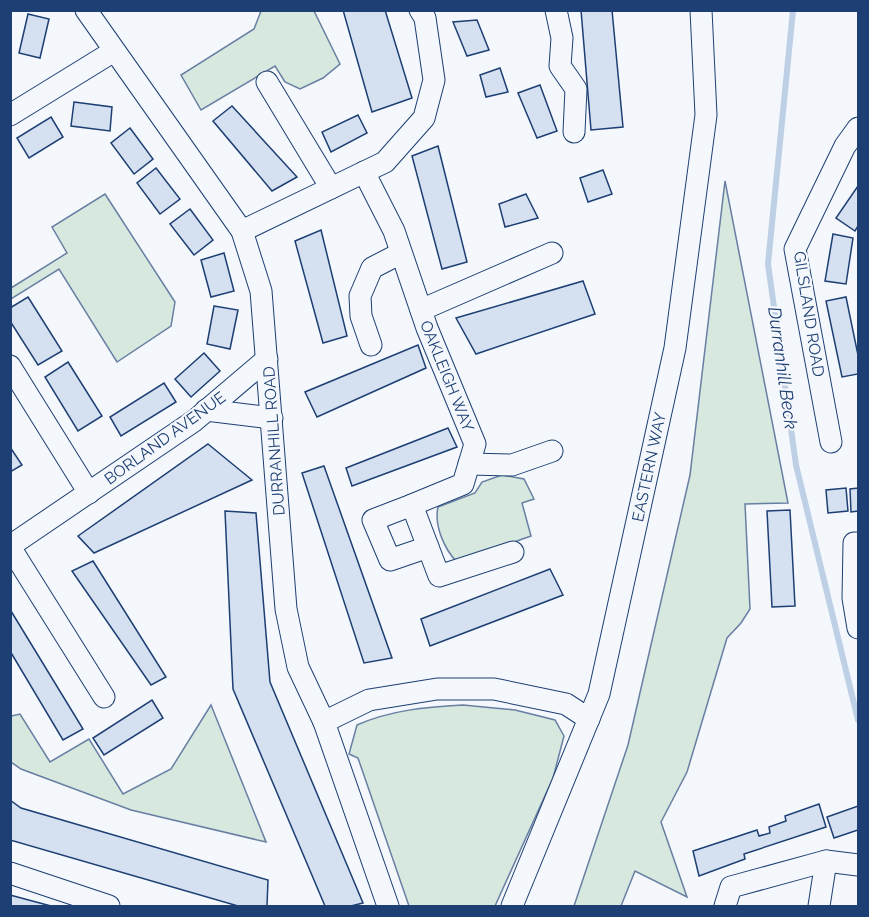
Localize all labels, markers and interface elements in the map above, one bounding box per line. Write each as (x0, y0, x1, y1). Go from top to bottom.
street label: GILSLAND ROAD (790, 250, 828, 378)
water label: Durranhill Beck (764, 305, 802, 431)
street label: OAKLEIGH WAY (416, 318, 478, 435)
street label: DURRANHILL ROAD (259, 366, 289, 516)
street label: BORLAND AVENUE (101, 387, 230, 488)
street label: EASTERN WAY (628, 410, 670, 524)

